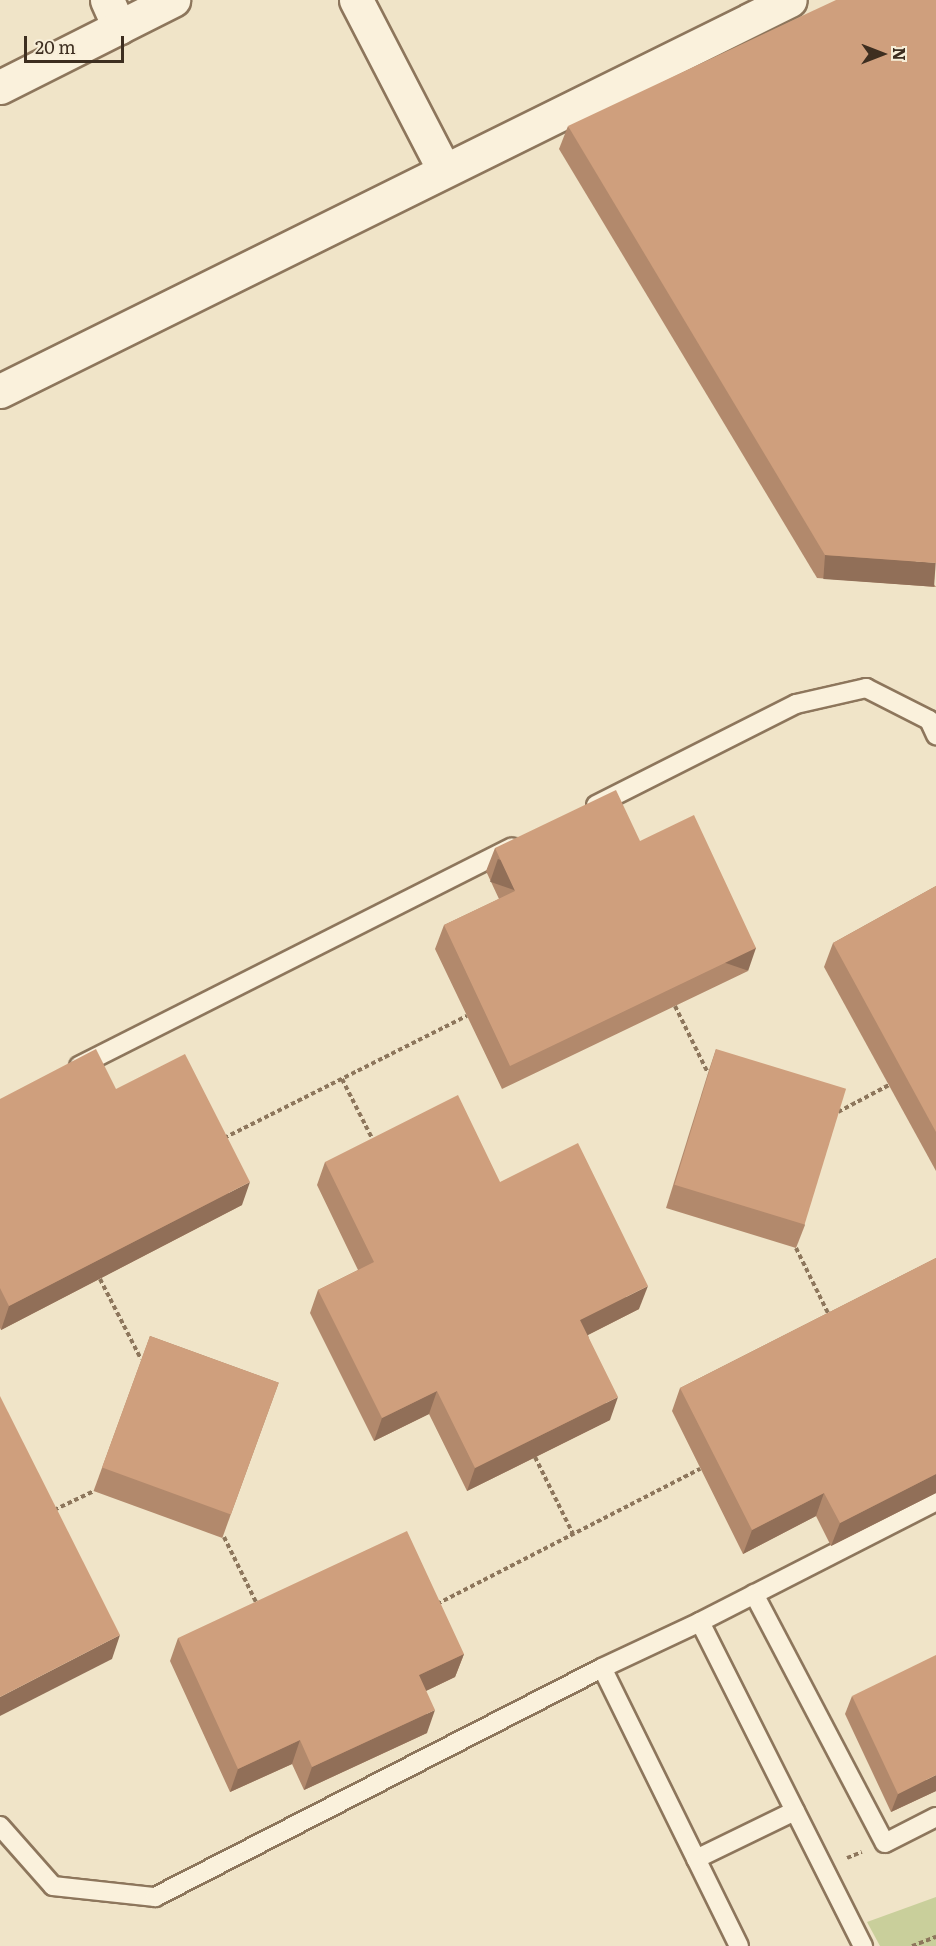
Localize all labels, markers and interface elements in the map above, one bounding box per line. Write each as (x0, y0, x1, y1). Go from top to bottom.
scale bar (27, 24, 128, 62)
north arrow (852, 24, 912, 84)
text: 20 m (35, 33, 76, 60)
text: N (888, 47, 912, 61)

